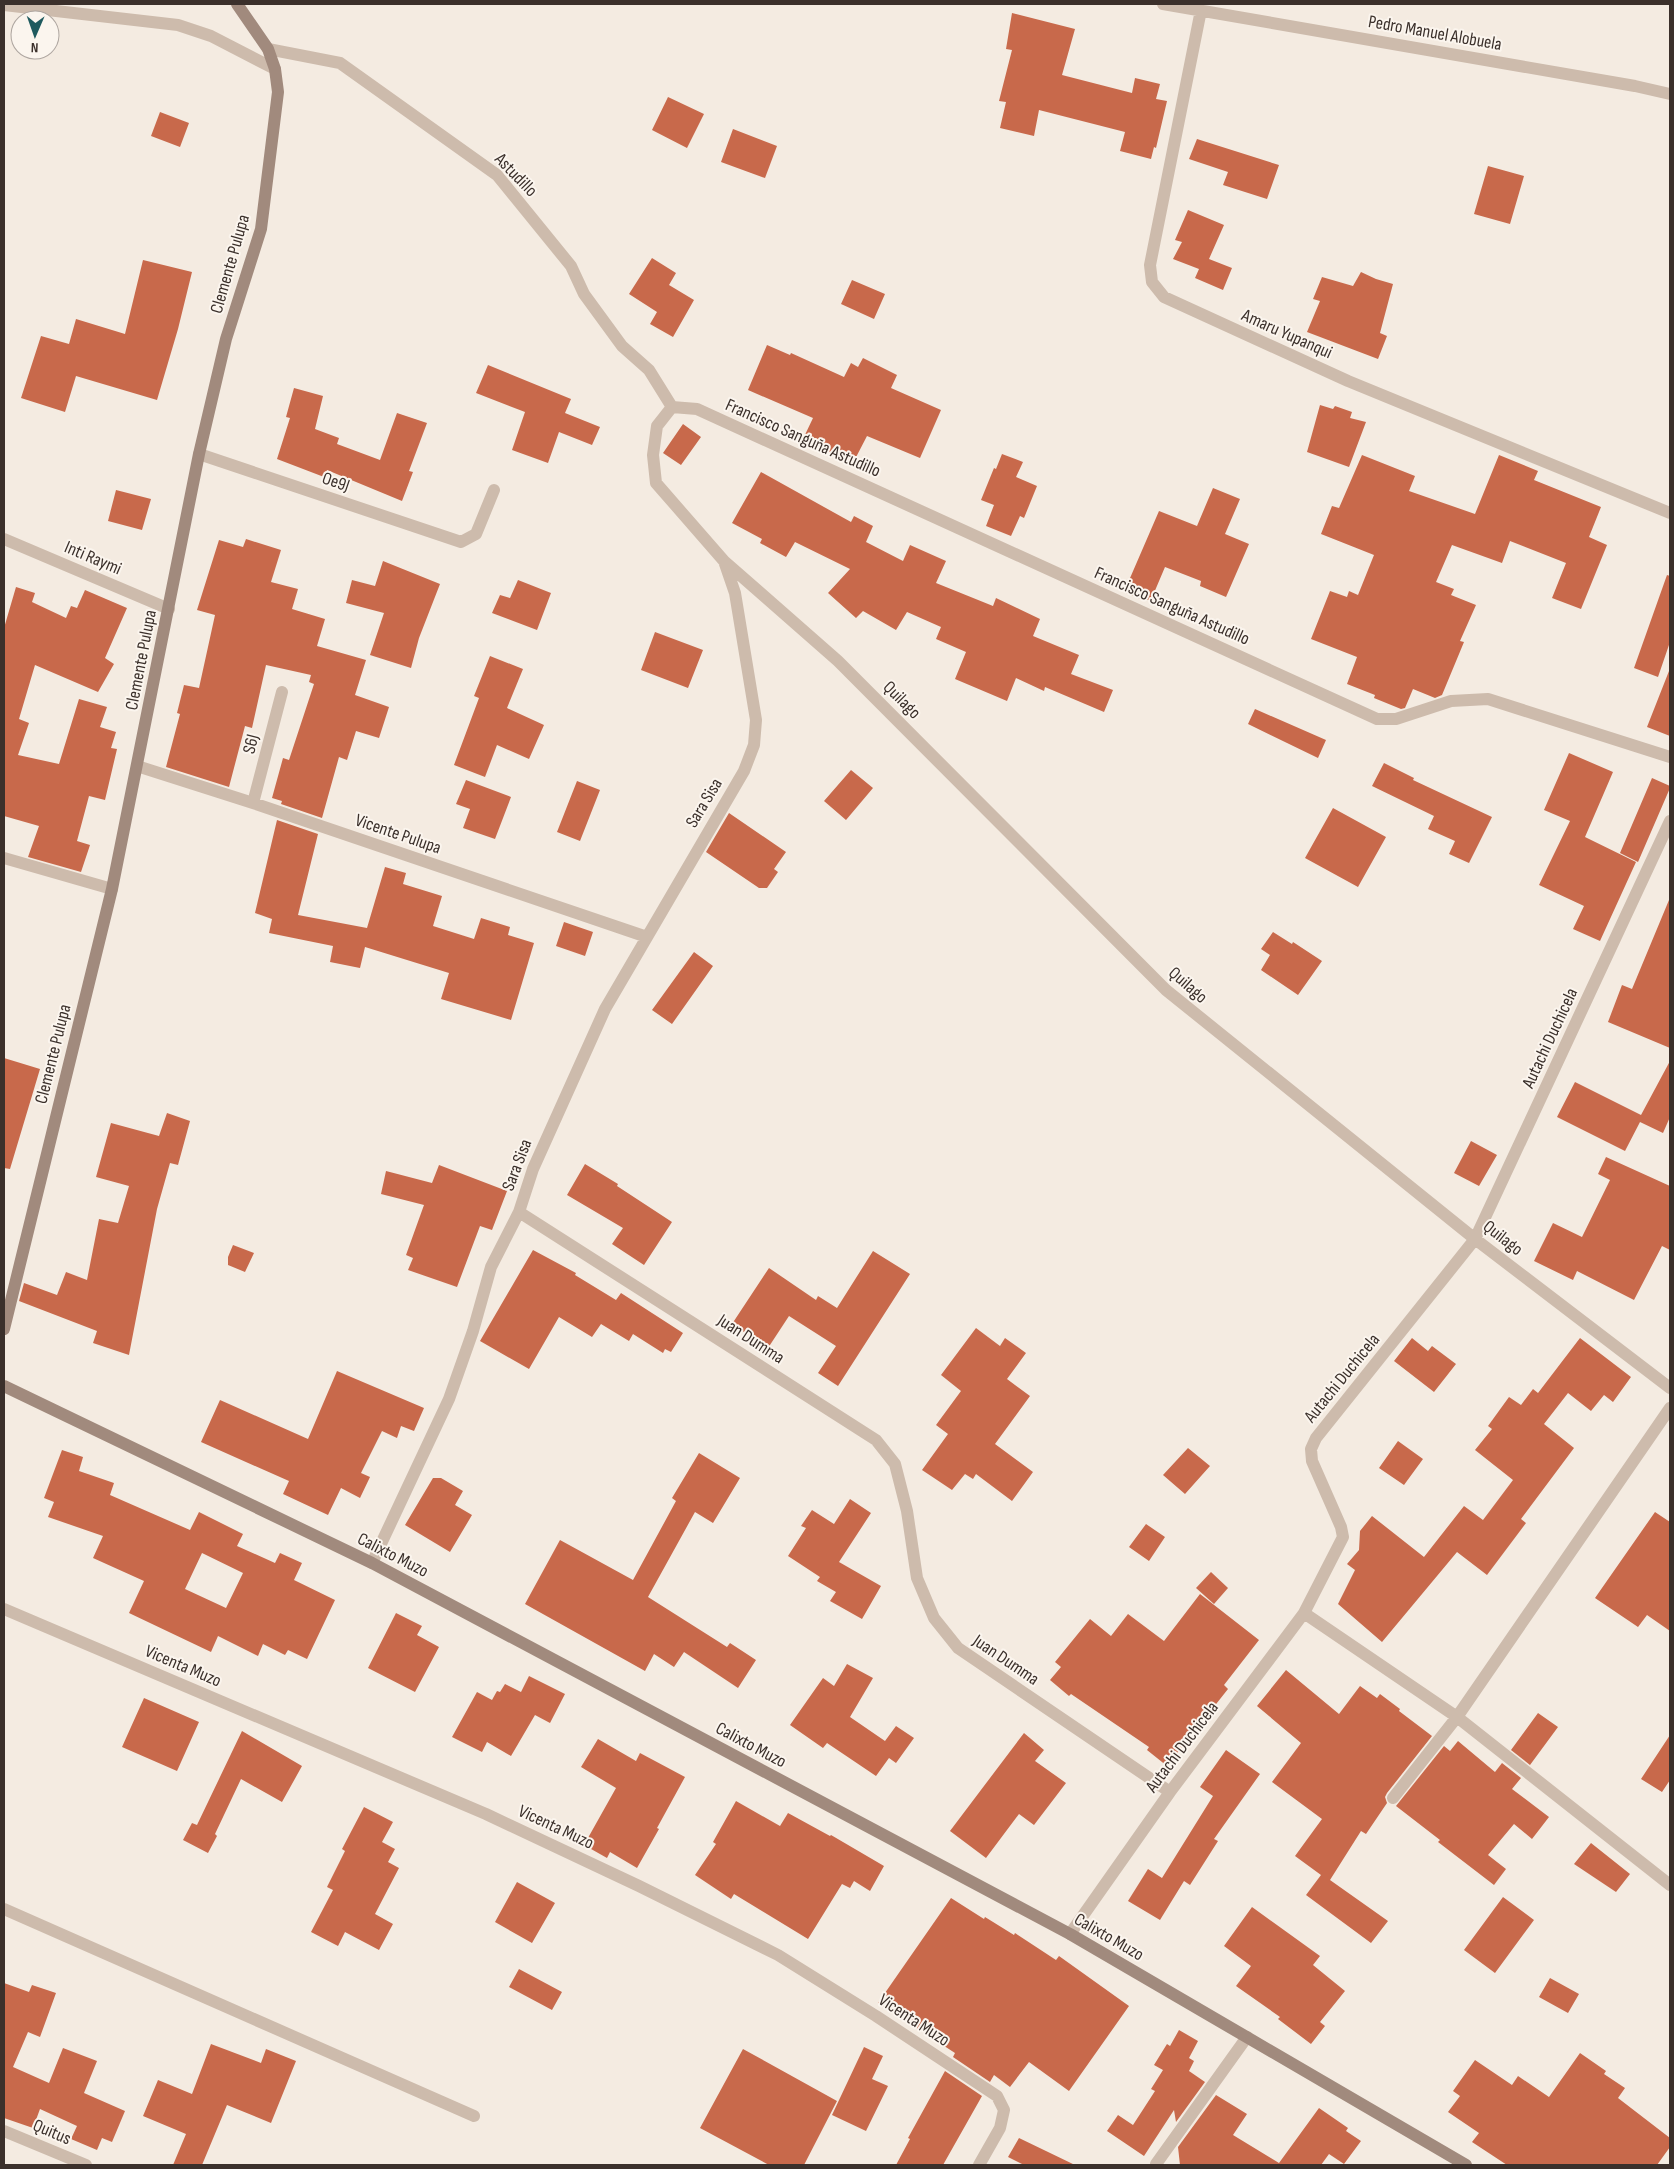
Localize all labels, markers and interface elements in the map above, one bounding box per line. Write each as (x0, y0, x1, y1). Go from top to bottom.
north arrow (10, 10, 60, 60)
street label: Pedro Manuel Alobuela (1367, 11, 1503, 55)
text: N (31, 39, 39, 56)
street label: Astudillo (490, 148, 542, 201)
street label: Clemente Pulupa (206, 212, 254, 316)
street label: Amaru Yupanqui (1238, 304, 1335, 363)
street label: Francisco Sanguña Astudillo (722, 394, 884, 482)
street label: Oe9J (319, 468, 353, 496)
street label: Inti Raymi (61, 537, 125, 579)
street label: Francisco Sanguña Astudillo (1091, 562, 1253, 650)
street label: Clemente Pulupa (121, 608, 161, 712)
street label: Quilago (879, 677, 925, 723)
street label: S6J (238, 732, 264, 756)
street label: Sara Sisa (681, 775, 727, 831)
street label: Vicente Pulupa (352, 810, 444, 859)
street label: Quilago (1164, 962, 1212, 1008)
street label: Autachi Duchicela (1517, 985, 1582, 1092)
street label: Clemente Pulupa (31, 1002, 76, 1106)
street label: Sara Sisa (498, 1136, 536, 1194)
street label: Quilago (1479, 1216, 1527, 1260)
street label: Juan Dumma (713, 1309, 788, 1368)
street label: Autachi Duchicela (1299, 1329, 1384, 1427)
street label: Calixto Muzo (354, 1528, 432, 1582)
street label: Juan Dumma (968, 1630, 1043, 1690)
street label: Vicenta Muzo (142, 1641, 224, 1691)
street label: Autachi Duchicela (1141, 1698, 1223, 1797)
street label: Calixto Muzo (712, 1718, 790, 1772)
street label: Vicenta Muzo (515, 1800, 597, 1854)
street label: Calixto Muzo (1071, 1909, 1147, 1965)
street label: Vicenta Muzo (874, 1989, 954, 2051)
street label: Quitus (30, 2115, 74, 2149)

